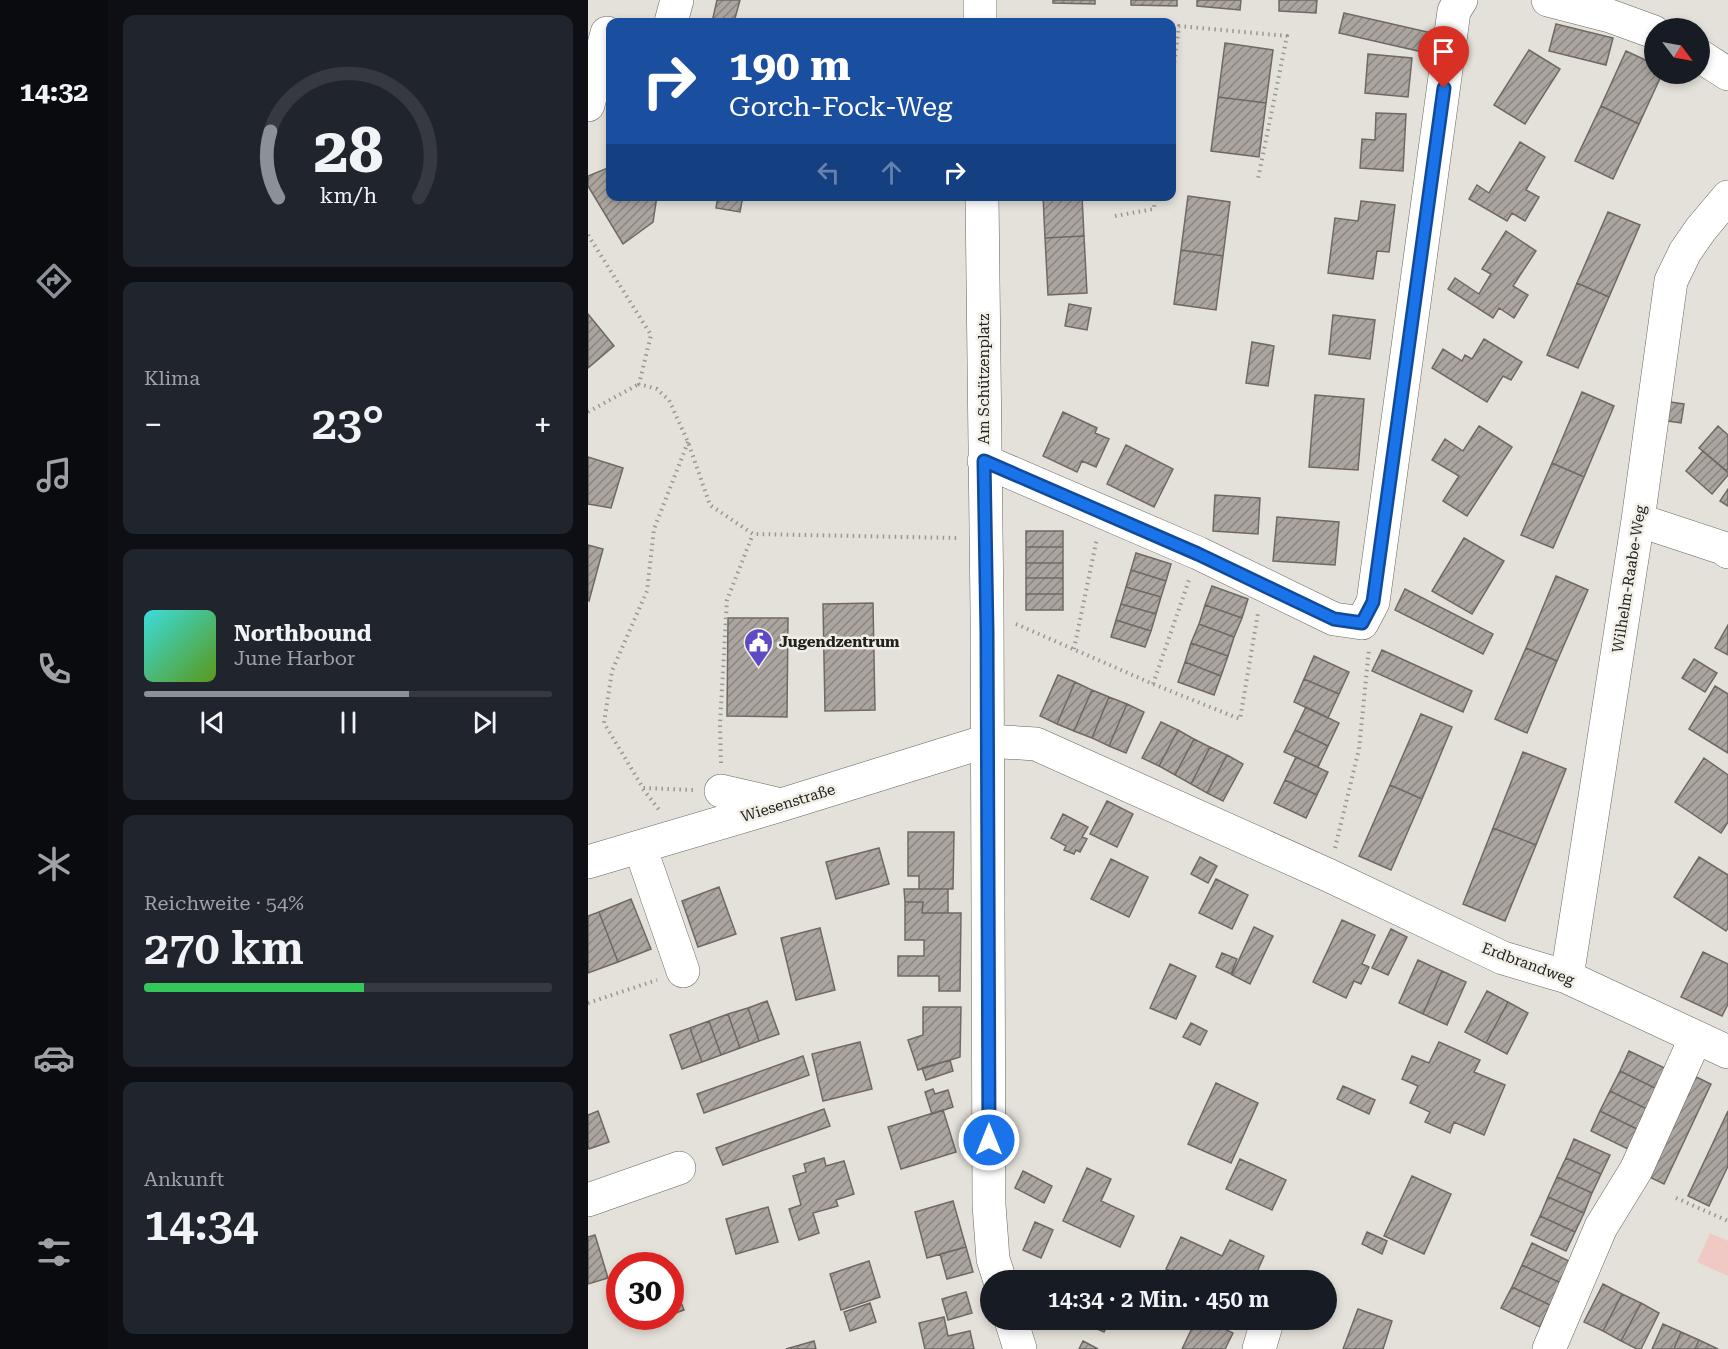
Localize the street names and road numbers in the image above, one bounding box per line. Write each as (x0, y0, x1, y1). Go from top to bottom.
street label: Am Schützenplatz (975, 314, 993, 444)
street label: Wilhelm-Raabe-Weg (1608, 504, 1650, 654)
street label: Wiesenstraße (739, 780, 837, 826)
street label: Erdbrandweg (1479, 939, 1577, 989)

